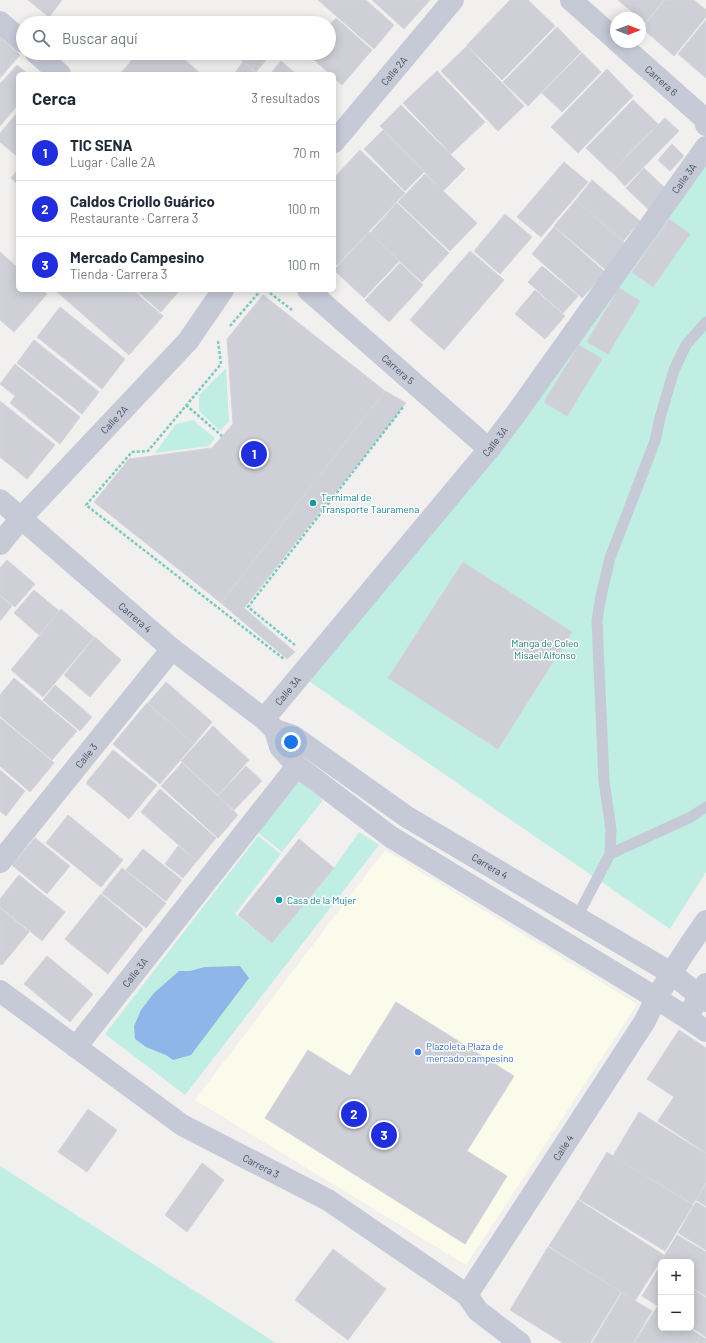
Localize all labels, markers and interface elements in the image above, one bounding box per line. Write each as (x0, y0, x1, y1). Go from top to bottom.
north arrow (610, 12, 646, 48)
search box (16, 16, 336, 60)
icon: search (30, 27, 52, 49)
text: Buscar aquí (62, 29, 138, 47)
street label: Calle 2A (378, 54, 409, 88)
street label: Carrera 6 (643, 63, 680, 98)
text: Cerca (32, 88, 76, 108)
text: 3 resultados (251, 90, 320, 106)
text: TIC SENA (70, 136, 133, 154)
text: 1 (43, 145, 47, 161)
text: 70 m (293, 145, 320, 161)
text: Lugar · Calle 2A (70, 154, 155, 170)
street label: Calle 3A (669, 161, 699, 196)
text: Caldos Criollo Guárico (70, 192, 215, 210)
text: 2 (41, 201, 49, 217)
text: 100 m (287, 201, 320, 217)
text: Restaurante · Carrera 3 (70, 210, 198, 226)
text: Mercado Campesino (70, 248, 204, 266)
text: 3 (41, 257, 49, 273)
text: 100 m (287, 257, 320, 273)
text: Tienda · Carrera 3 (70, 266, 167, 282)
street label: Carrera 5 (379, 352, 417, 387)
street label: Calle 2A (98, 403, 130, 436)
street label: Calle 3A (480, 424, 510, 459)
pin: 1 (241, 439, 267, 469)
place label: Ternimal de Transporte Tauramena (321, 491, 419, 515)
marker: Ternimal de Transporte Tauramena (308, 498, 318, 508)
street label: Carrera 4 (116, 600, 154, 635)
park label: Manga de Coleo Misael Alfonso (511, 637, 579, 661)
street label: Calle 3A (272, 674, 303, 708)
your location (281, 732, 301, 752)
street label: Calle 3 (73, 741, 100, 770)
street label: Carrera 4 (470, 851, 510, 881)
place label: Casa de la Mujer (287, 894, 357, 906)
marker: Casa de la Mujer (274, 895, 284, 905)
street label: Calle 3A (119, 955, 150, 990)
place label: Plazoleta Plaza de mercado campesino (426, 1040, 514, 1064)
marker: Plazoleta Plaza de mercado campesino (413, 1047, 423, 1057)
pin: 2 (341, 1099, 367, 1129)
pin: 3 (371, 1120, 397, 1150)
street label: Calle 4 (550, 1132, 576, 1163)
street label: Carrera 3 (241, 1151, 282, 1180)
map controls (658, 1259, 694, 1331)
button: + (658, 1259, 694, 1295)
button: − (658, 1295, 694, 1331)

